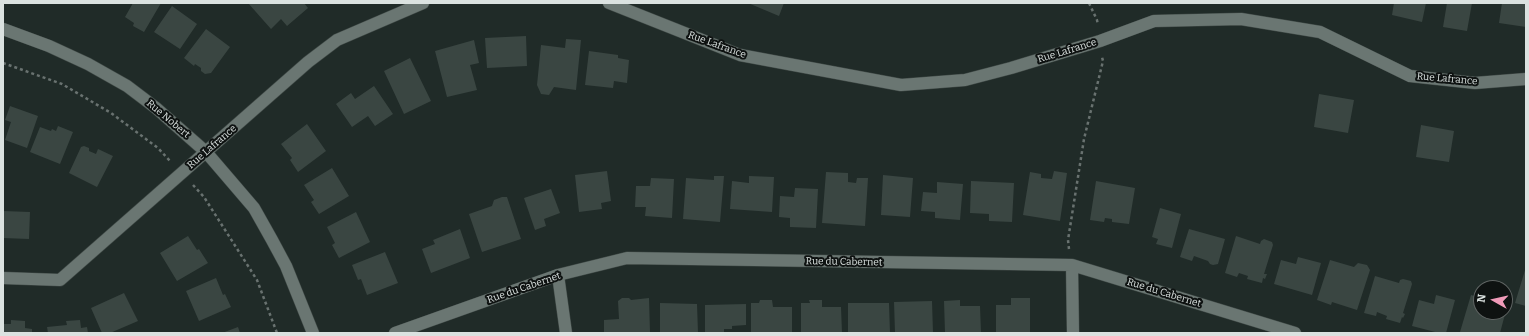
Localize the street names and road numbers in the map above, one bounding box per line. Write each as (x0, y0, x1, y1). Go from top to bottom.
street label: Rue Lafrance (686, 29, 748, 61)
street label: Rue Lafrance (1036, 36, 1098, 66)
street label: Rue Lafrance (1416, 70, 1478, 88)
street label: Rue Nobert (144, 97, 192, 141)
street label: Rue Lafrance (185, 123, 239, 171)
street label: Rue du Cabernet (805, 255, 883, 269)
street label: Rue du Cabernet (486, 270, 562, 306)
street label: Rue du Cabernet (1125, 276, 1203, 310)

